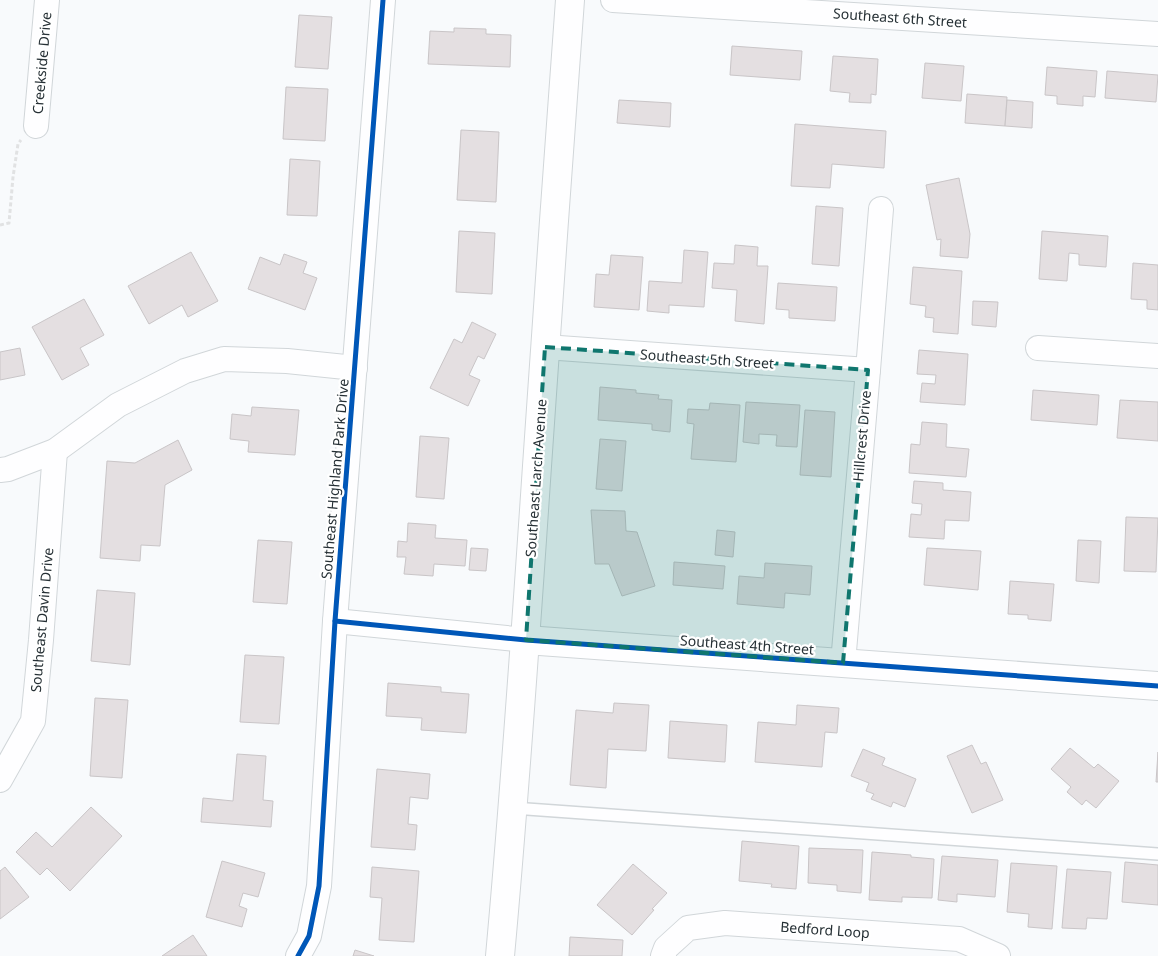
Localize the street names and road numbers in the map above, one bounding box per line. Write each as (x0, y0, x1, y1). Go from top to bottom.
street label: Southeast 6th Street (832, 3, 968, 32)
street label: Creekside Drive (28, 11, 55, 115)
street label: Southeast 5th Street (639, 344, 775, 373)
street label: Southeast Highland Park Drive (316, 378, 353, 580)
street label: Hillcrest Drive (848, 390, 875, 482)
street label: Southeast Larch Avenue (520, 398, 551, 558)
street label: Southeast Davin Drive (26, 547, 57, 693)
street label: Southeast 4th Street (679, 630, 815, 659)
street label: Bedford Loop (780, 917, 870, 942)

